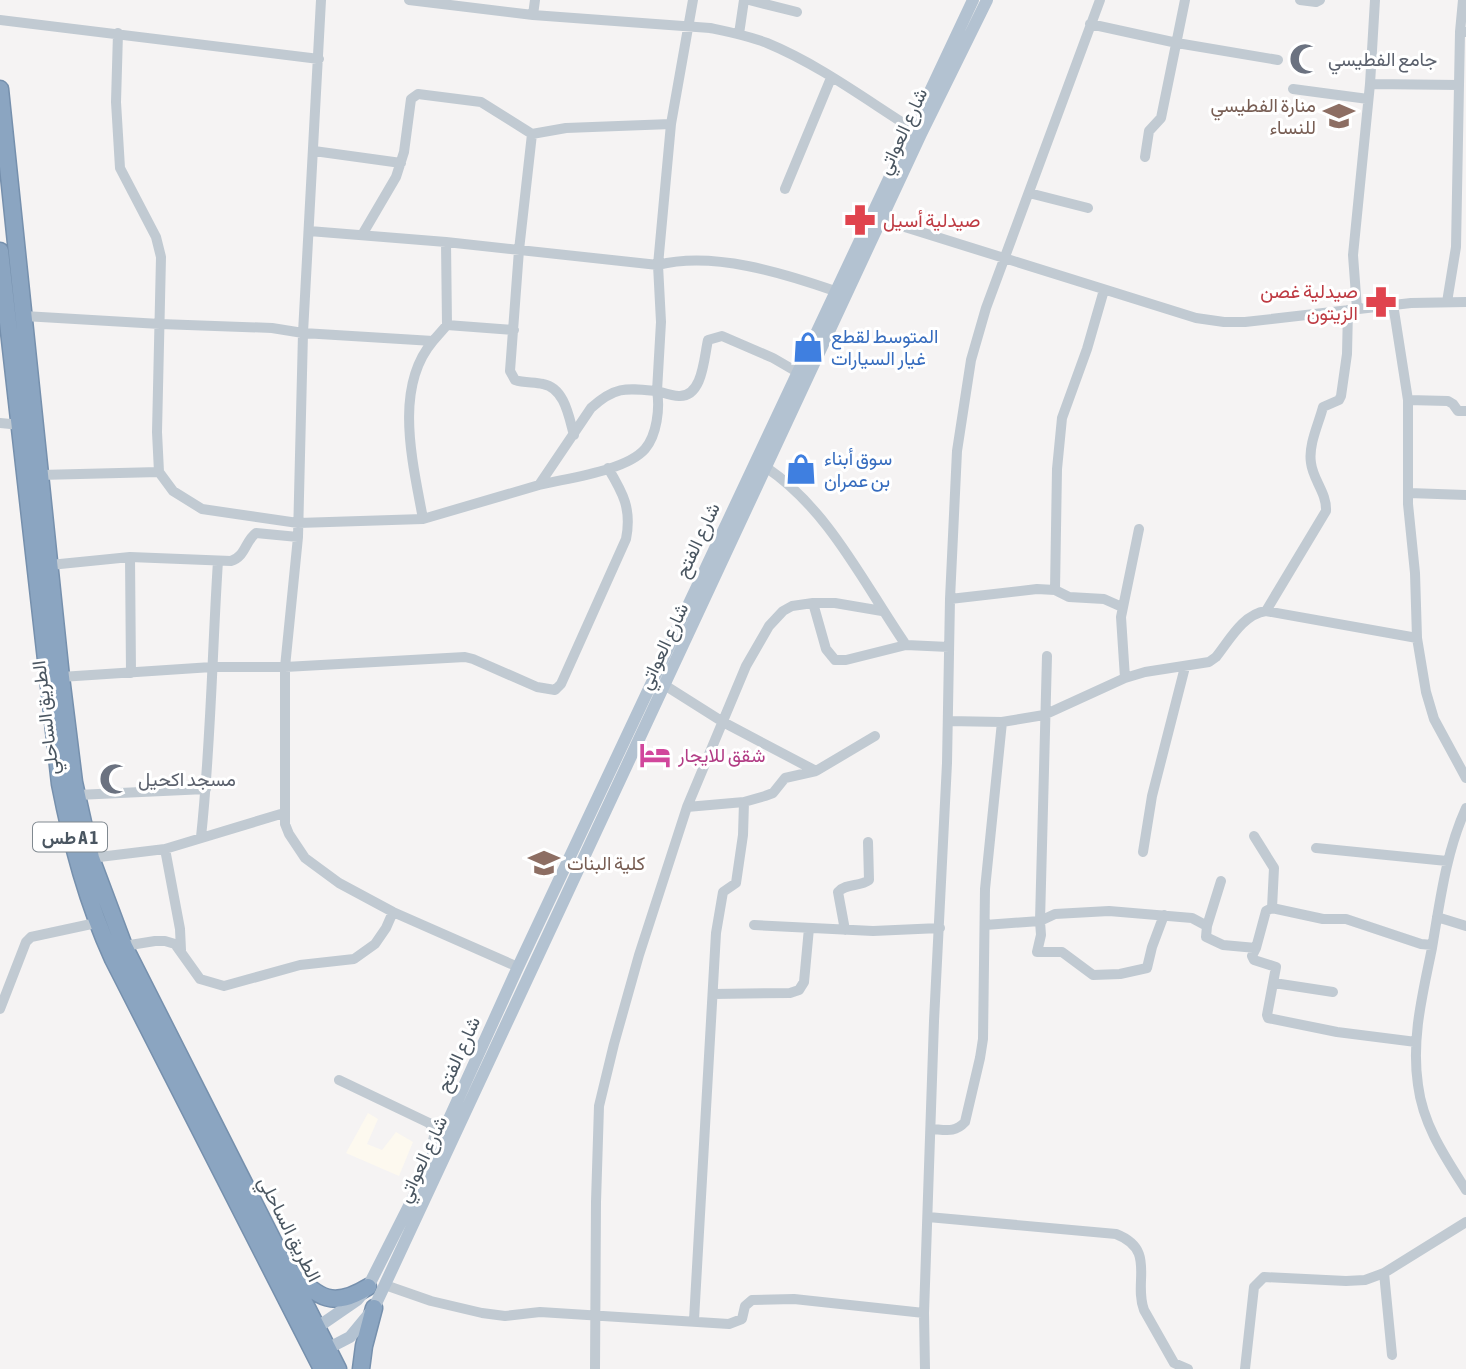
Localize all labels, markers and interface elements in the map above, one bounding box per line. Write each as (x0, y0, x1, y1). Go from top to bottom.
mosque icon: جامع الفطيسي (1288, 42, 1322, 76)
place label: جامع الفطيسي (1328, 48, 1437, 75)
street label: شارع العواتي (872, 84, 936, 180)
place label: منارة الفطيسي للنساء (1211, 94, 1316, 138)
school or university icon: منارة الفطيسي للنساء (1322, 99, 1356, 133)
pharmacy icon: صيدلية أسيل (843, 203, 877, 237)
place label: صيدلية أسيل (883, 209, 980, 232)
place label: صيدلية غصن الزيتون (1260, 280, 1358, 325)
pharmacy icon: صيدلية غصن الزيتون (1364, 285, 1398, 319)
place label: المتوسط لقطع غيار السيارات (831, 325, 938, 370)
shop icon: المتوسط لقطع غيار السيارات (791, 330, 825, 364)
place label: سوق أبناء بن عمران (824, 447, 892, 492)
shop icon: سوق أبناء بن عمران (784, 452, 818, 486)
street label: شارع الفتح (670, 499, 727, 582)
street label: شارع العواتي (633, 599, 697, 695)
street label: الطريق الساحلي (27, 659, 68, 777)
hotel icon: شقق للايجار (638, 738, 672, 772)
place label: شقق للايجار (677, 744, 765, 767)
mosque icon: مسجد اكحيل (98, 762, 132, 796)
place label: مسجد اكحيل (138, 768, 236, 791)
road number: طس A 1 (33, 822, 107, 852)
school or university icon: كلية البنات (527, 846, 561, 880)
place label: كلية البنات (567, 852, 645, 875)
street label: شارع الفتح (432, 1013, 487, 1096)
street label: شارع العواتي (392, 1112, 456, 1208)
street label: الطريق الساحلي (250, 1173, 326, 1288)

